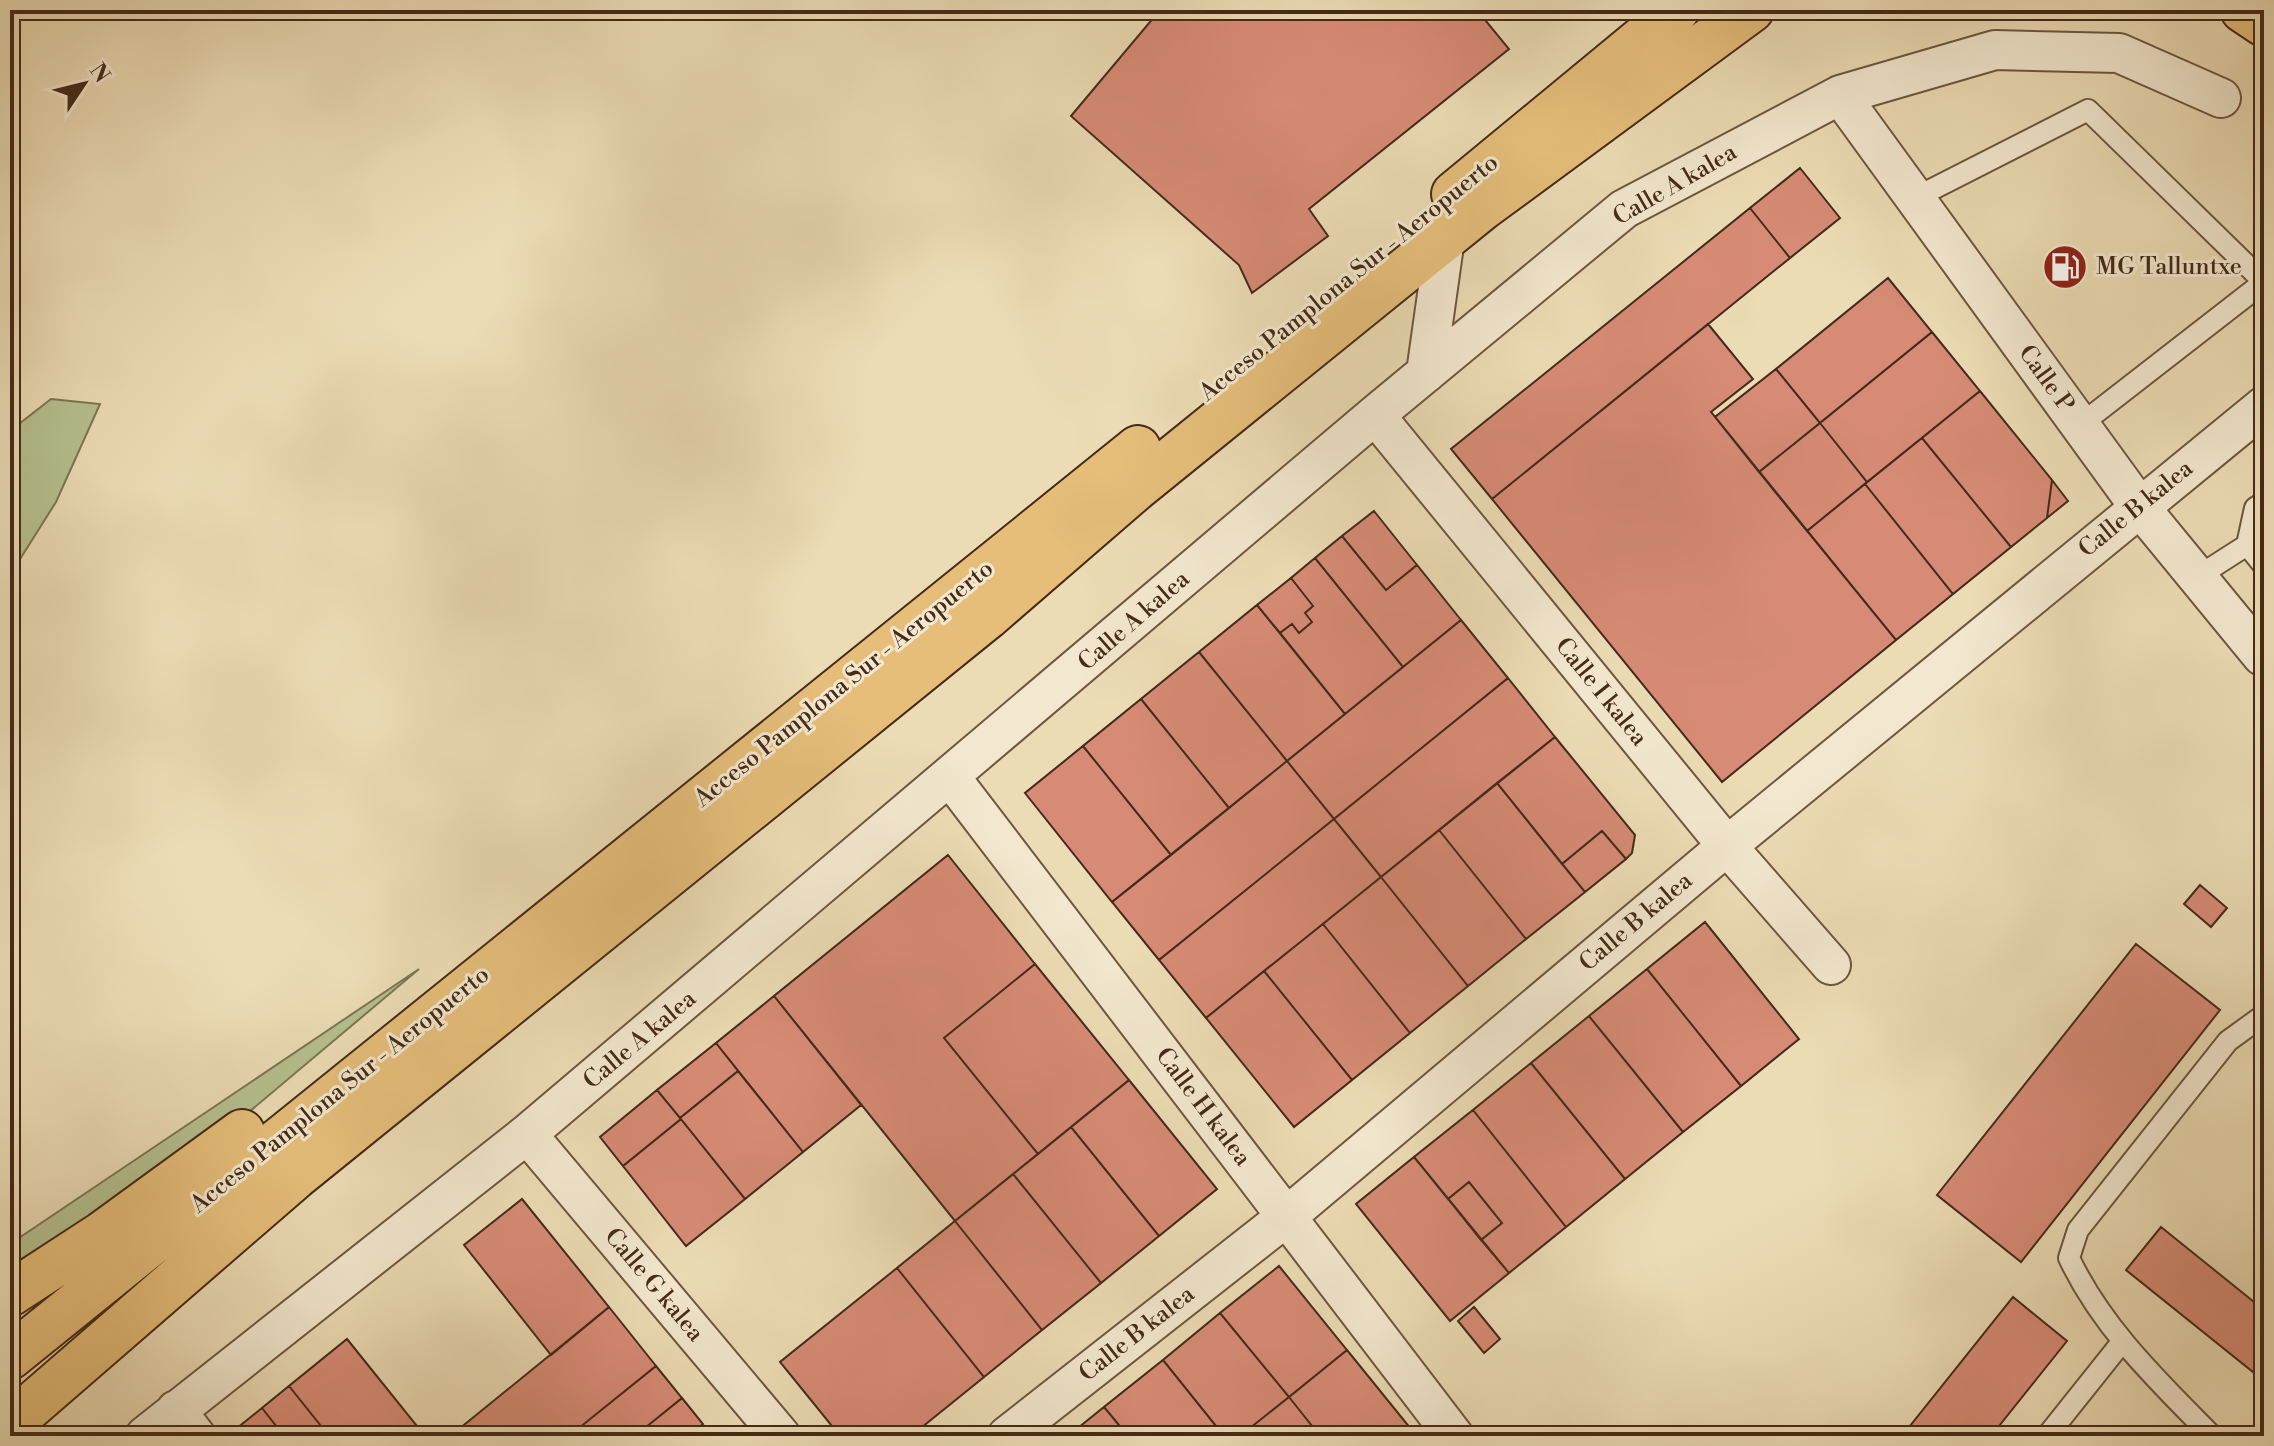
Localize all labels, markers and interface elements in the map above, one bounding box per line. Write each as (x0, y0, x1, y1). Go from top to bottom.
north arrow (44, 44, 124, 124)
text: N (83, 59, 116, 89)
street label: Calle A kalea (1608, 137, 1743, 233)
street label: Acceso Pamplona Sur - Aeropuerto (1193, 148, 1505, 409)
fuel station icon: MG Talluntxe (2041, 243, 2089, 291)
place label: MG Talluntxe (2096, 252, 2242, 282)
street label: Calle P (2011, 339, 2081, 419)
street label: Calle B kalea (2073, 453, 2200, 564)
street label: Acceso Pamplona Sur - Aeropuerto (688, 554, 1000, 815)
street label: Calle A kalea (1072, 564, 1197, 678)
street label: Calle I kalea (1548, 632, 1654, 753)
street label: Calle B kalea (1573, 865, 1699, 978)
street label: Acceso Pamplona Sur - Aeropuerto (184, 960, 496, 1221)
street label: Calle A kalea (577, 984, 703, 1096)
street label: Calle H kalea (1149, 1042, 1258, 1173)
street label: Calle G kalea (598, 1222, 711, 1349)
street label: Calle B kalea (1073, 1279, 1201, 1388)

